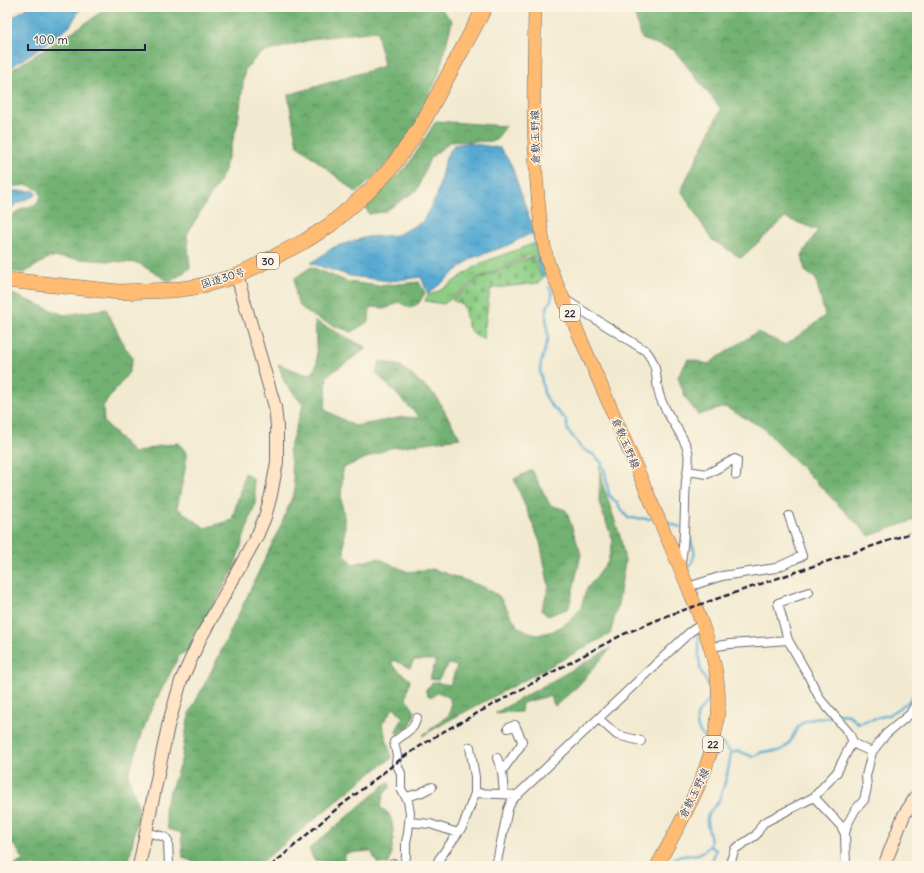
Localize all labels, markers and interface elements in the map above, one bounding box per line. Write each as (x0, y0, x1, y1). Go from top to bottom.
scale bar (28, 26, 145, 52)
text: 100 m (34, 32, 68, 47)
street label: 倉敷玉野線 (528, 109, 542, 165)
road number: 30 (257, 253, 279, 269)
street label: 国道30号 (199, 265, 247, 291)
road number: 22 (560, 305, 580, 321)
street label: 倉敷玉野線 (609, 415, 643, 471)
road number: 22 (703, 736, 723, 752)
street label: 倉敷玉野線 (676, 765, 712, 821)

